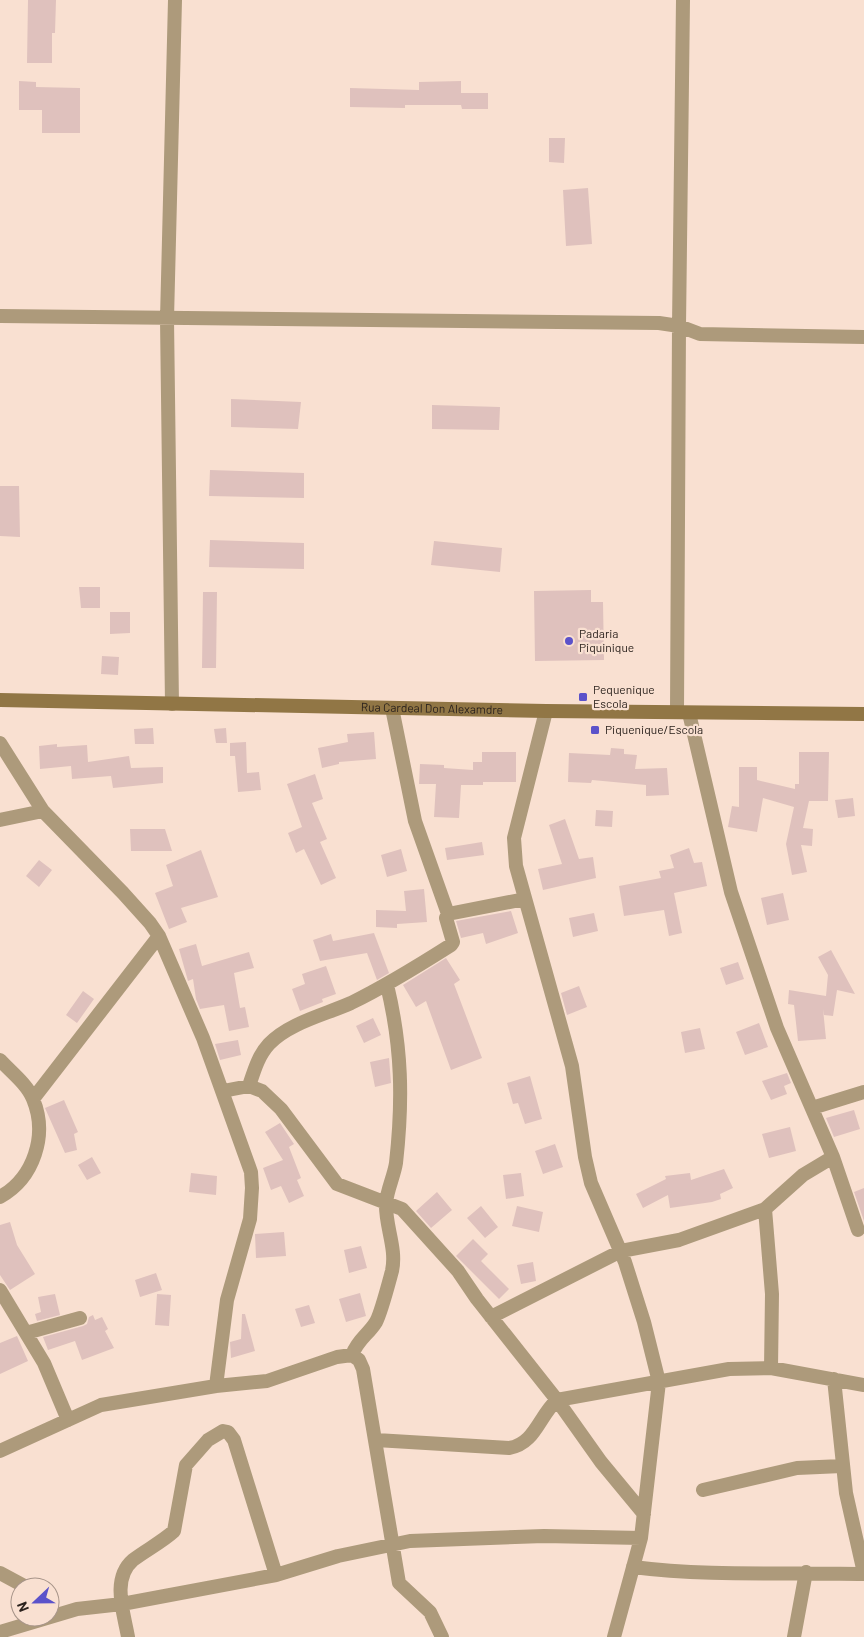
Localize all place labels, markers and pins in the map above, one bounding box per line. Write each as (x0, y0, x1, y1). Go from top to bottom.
place label: Padaria Piquinique (579, 626, 634, 654)
marker: Padaria Piquinique (563, 635, 575, 647)
place label: Pequenique Escola (593, 682, 655, 710)
marker: Pequenique Escola (577, 691, 589, 703)
place label: Piquenique/Escola (605, 722, 703, 736)
marker: Piquenique/Escola (589, 724, 601, 736)

